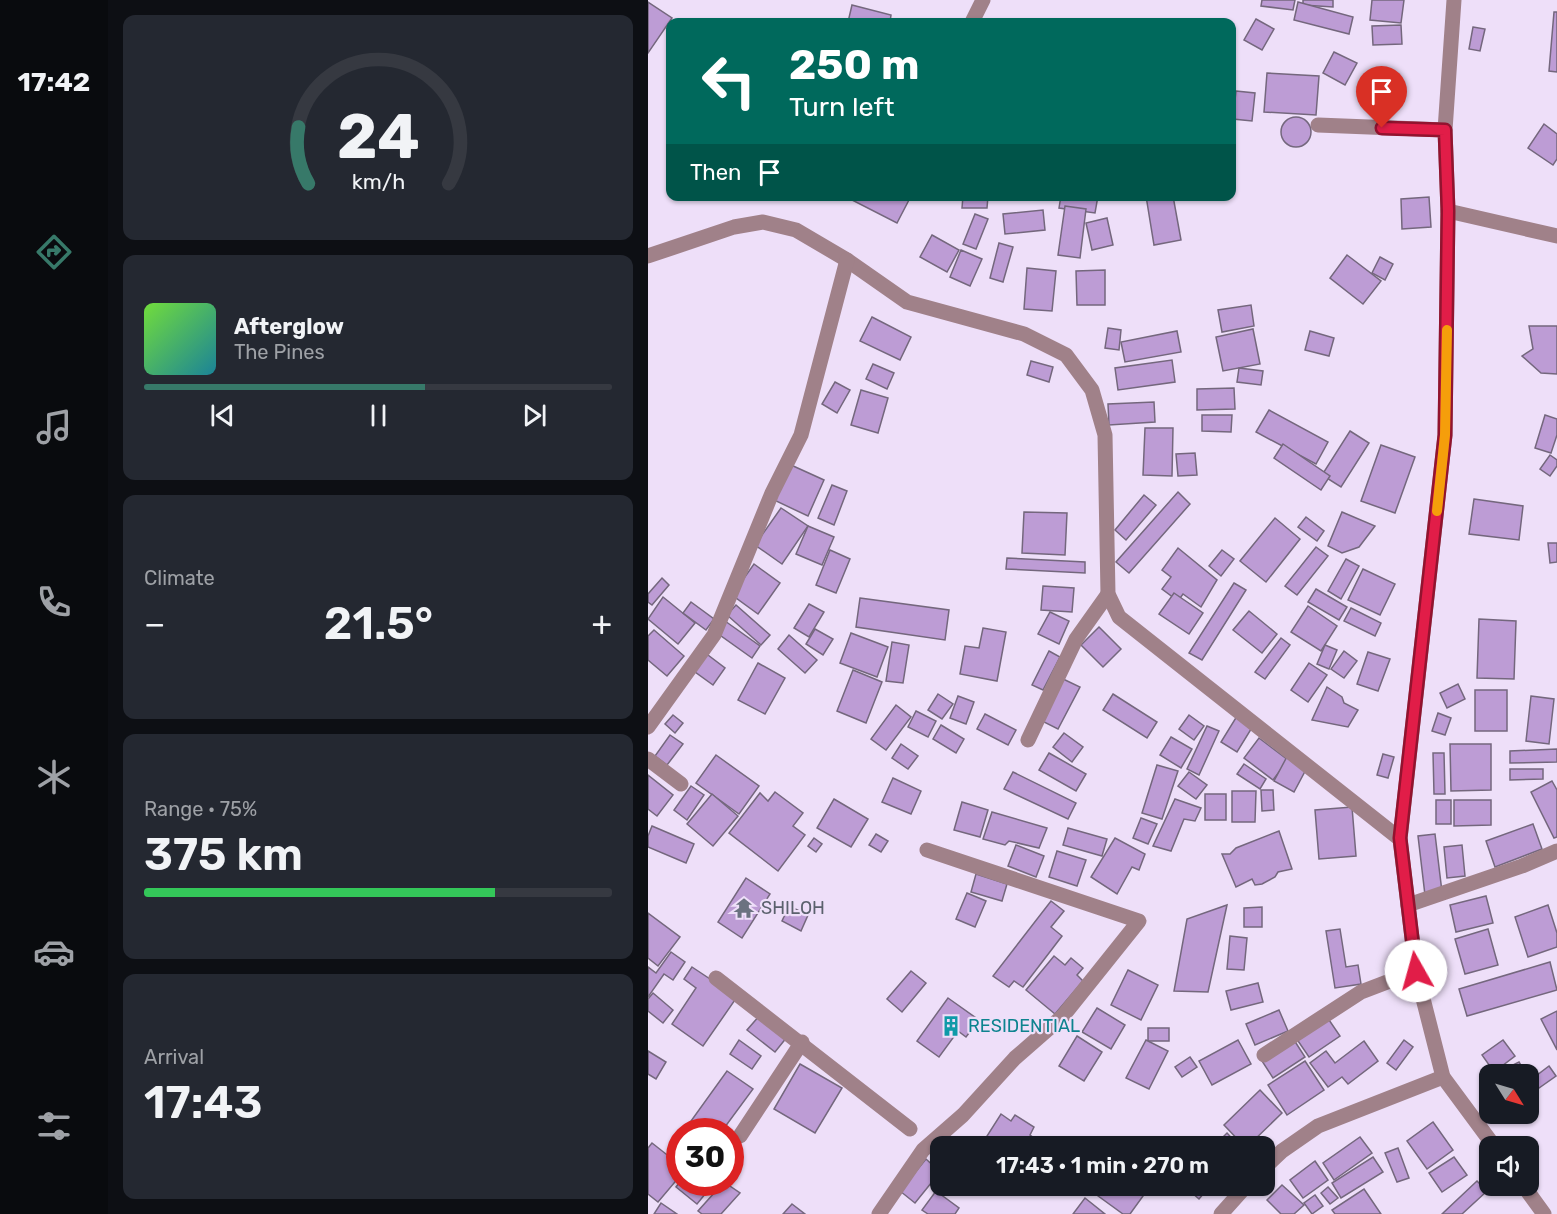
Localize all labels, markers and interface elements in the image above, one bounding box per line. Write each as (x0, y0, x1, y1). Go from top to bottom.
text: 250 m (789, 40, 919, 90)
icon: left (690, 42, 768, 120)
text: 17:42 (18, 66, 90, 98)
pin (1356, 66, 1407, 128)
icon: arrive (1365, 75, 1398, 108)
text: Turn left (789, 91, 894, 123)
text: 24 (337, 101, 419, 175)
icon: arrive (753, 156, 786, 189)
text: Then (690, 159, 741, 186)
text: km/h (351, 170, 405, 195)
icon: directions (33, 231, 75, 273)
text: Afterglow (234, 313, 344, 340)
text: The Pines (234, 340, 325, 364)
icon: previous (206, 399, 239, 432)
icon: pause (362, 399, 395, 432)
icon: next (518, 399, 551, 432)
icon: music (33, 406, 75, 448)
text: Climate (144, 566, 215, 590)
icon: phone (33, 581, 75, 623)
text: 21.5° (324, 597, 433, 650)
text: − (144, 604, 165, 643)
text: + (591, 604, 612, 643)
icon: climate (33, 756, 75, 798)
text: Range · 75% (144, 797, 257, 821)
text: 375 km (144, 828, 303, 881)
temple icon: SHILOH (732, 896, 756, 920)
place label: SHILOH (761, 897, 825, 919)
icon: car (33, 931, 75, 973)
position arrow (1384, 939, 1448, 1003)
building icon: RESIDENTIAL (939, 1014, 963, 1038)
place label: RESIDENTIAL (968, 1015, 1080, 1037)
text: Arrival (144, 1045, 204, 1069)
north arrow (1479, 1064, 1539, 1124)
map controls (1479, 1064, 1539, 1196)
text: 17:43 (144, 1076, 262, 1129)
icon: filters (33, 1105, 75, 1147)
speed limit sign: 30 (666, 1118, 744, 1196)
button: sound (1479, 1136, 1539, 1196)
text: 17:43 · 1 min · 270 m (996, 1152, 1209, 1179)

